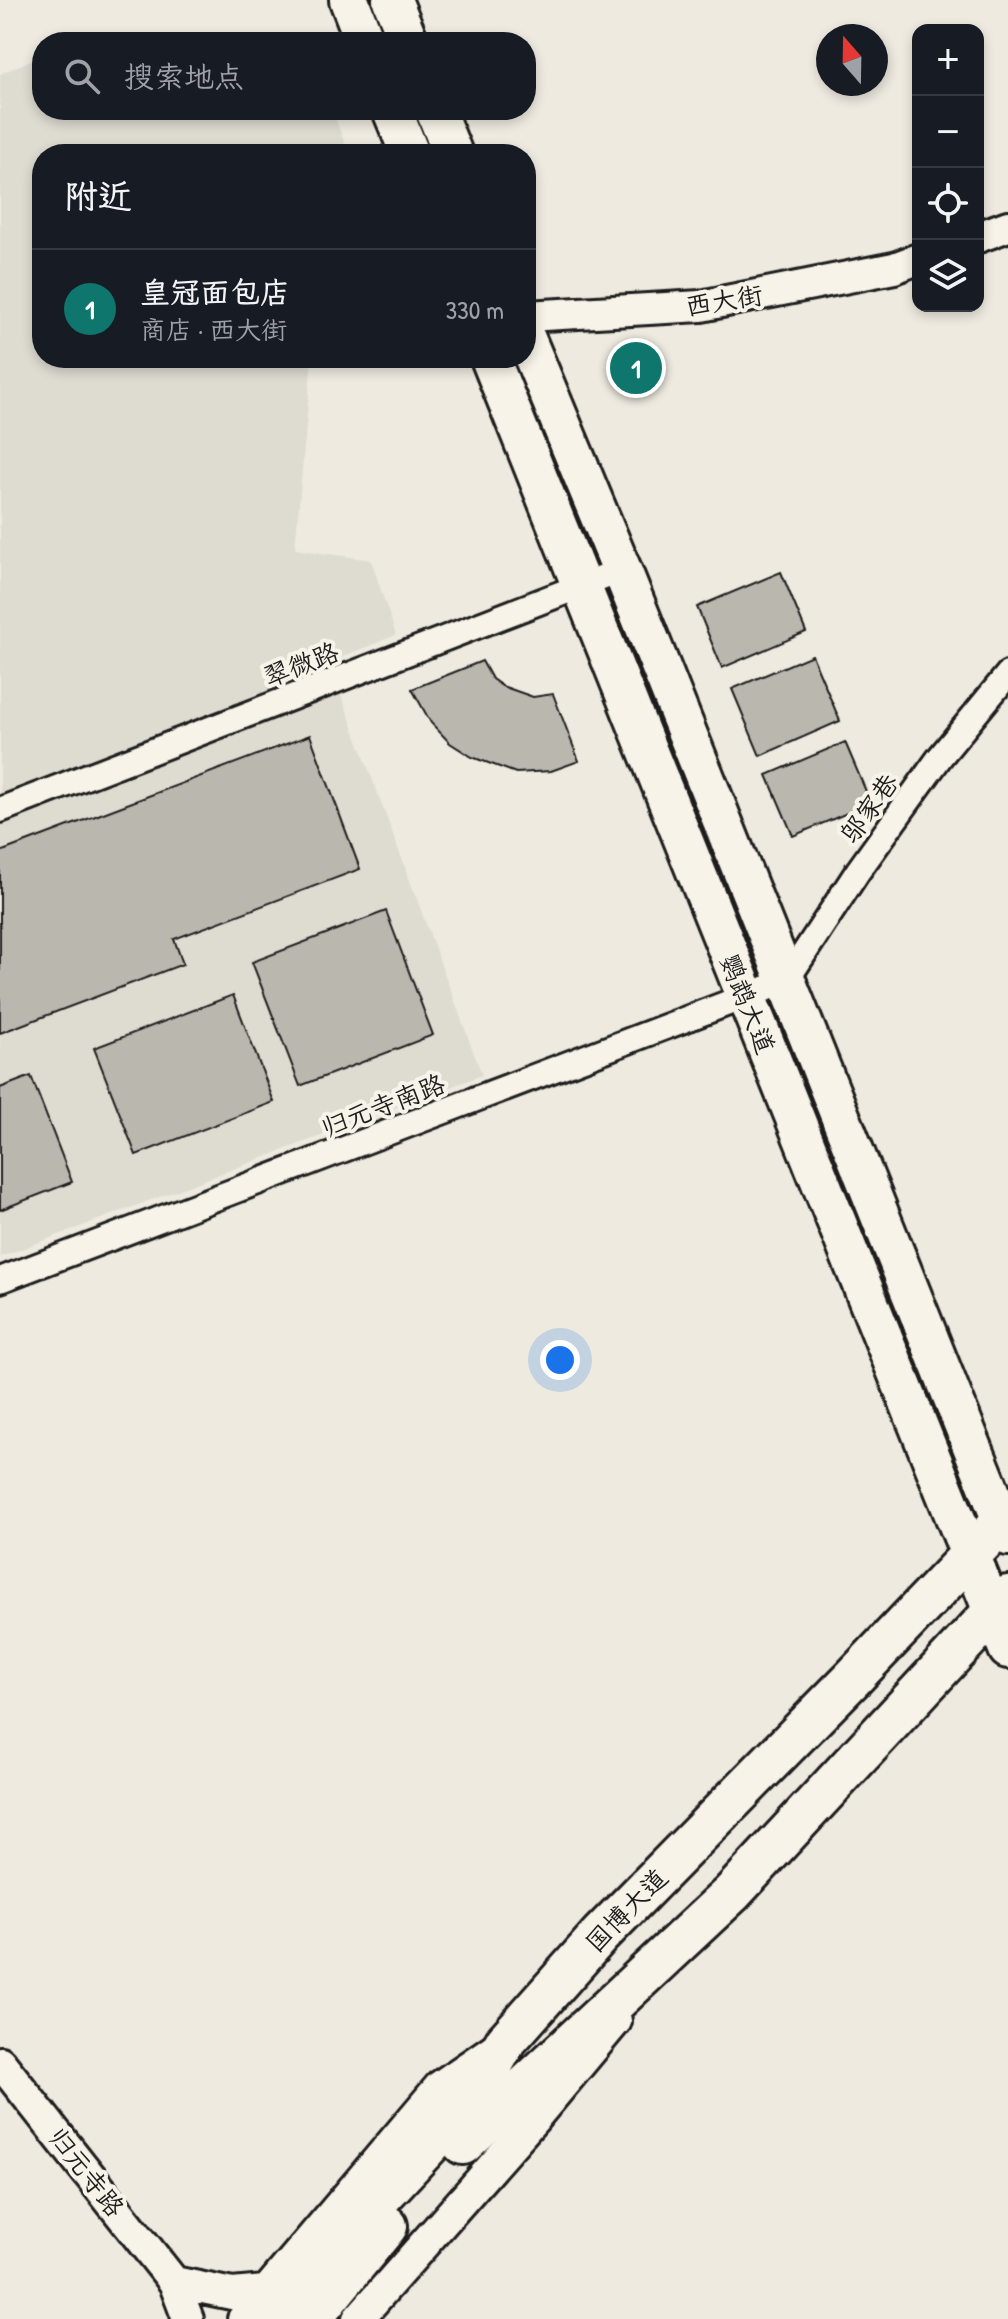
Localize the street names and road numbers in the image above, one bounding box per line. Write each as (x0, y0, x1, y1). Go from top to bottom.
street label: 西大街 (683, 277, 765, 323)
street label: 翠微路 (258, 634, 344, 694)
street label: 邬家巷 (832, 766, 906, 850)
street label: 鹦鹉大道 (712, 949, 784, 1059)
street label: 归元寺南路 (316, 1065, 450, 1145)
street label: 国博大道 (577, 1860, 675, 1960)
street label: 归元寺路 (41, 2120, 133, 2224)

